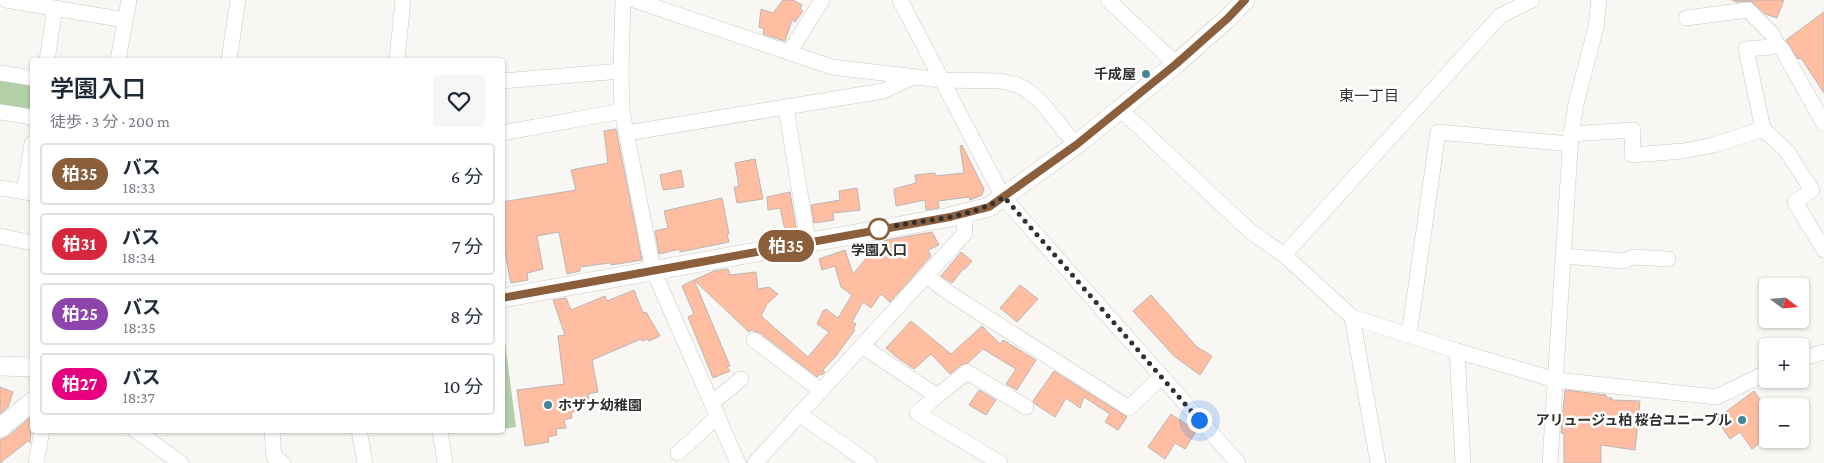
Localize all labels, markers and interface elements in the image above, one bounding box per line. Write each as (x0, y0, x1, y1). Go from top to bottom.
place label: 千成屋 (1094, 66, 1136, 82)
marker: 千成屋 (1140, 68, 1152, 80)
text: 学園入口 (50, 75, 146, 102)
button: heart (433, 75, 485, 127)
district label: 東一丁目 (1339, 88, 1399, 104)
text: 徒歩 · 3 分 · 200 m (50, 113, 170, 130)
text: バス (123, 157, 161, 178)
text: 柏35 (62, 164, 98, 184)
text: 6 分 (451, 166, 483, 187)
text: 18:33 (123, 179, 155, 196)
marker: 学園入口 (868, 218, 890, 240)
text: バス (122, 227, 160, 248)
line badge: 柏35 (757, 230, 815, 262)
text: 柏31 (63, 234, 96, 254)
text: 7 分 (452, 236, 483, 257)
text: 柏35 (768, 236, 804, 256)
place label: 学園入口 (851, 242, 907, 258)
text: 18:34 (122, 249, 155, 266)
north arrow (1759, 278, 1809, 328)
map controls (1759, 278, 1809, 448)
text: バス (123, 297, 161, 318)
text: 柏25 (62, 304, 98, 324)
text: 8 分 (450, 306, 483, 327)
text: 18:35 (123, 319, 156, 336)
button: + (1759, 338, 1809, 388)
text: バス (122, 367, 160, 388)
text: 柏27 (62, 374, 97, 394)
text: 10 分 (443, 376, 483, 397)
text: 18:37 (122, 389, 155, 406)
place label: ホザナ幼稚園 (558, 397, 642, 413)
button: − (1759, 398, 1809, 448)
marker: ホザナ幼稚園 (542, 399, 554, 411)
your location (1187, 408, 1212, 433)
place label: アリュージュ柏 桜台ユニーブル (1535, 412, 1732, 428)
marker: アリュージュ柏 桜台ユニーブル (1736, 414, 1748, 426)

